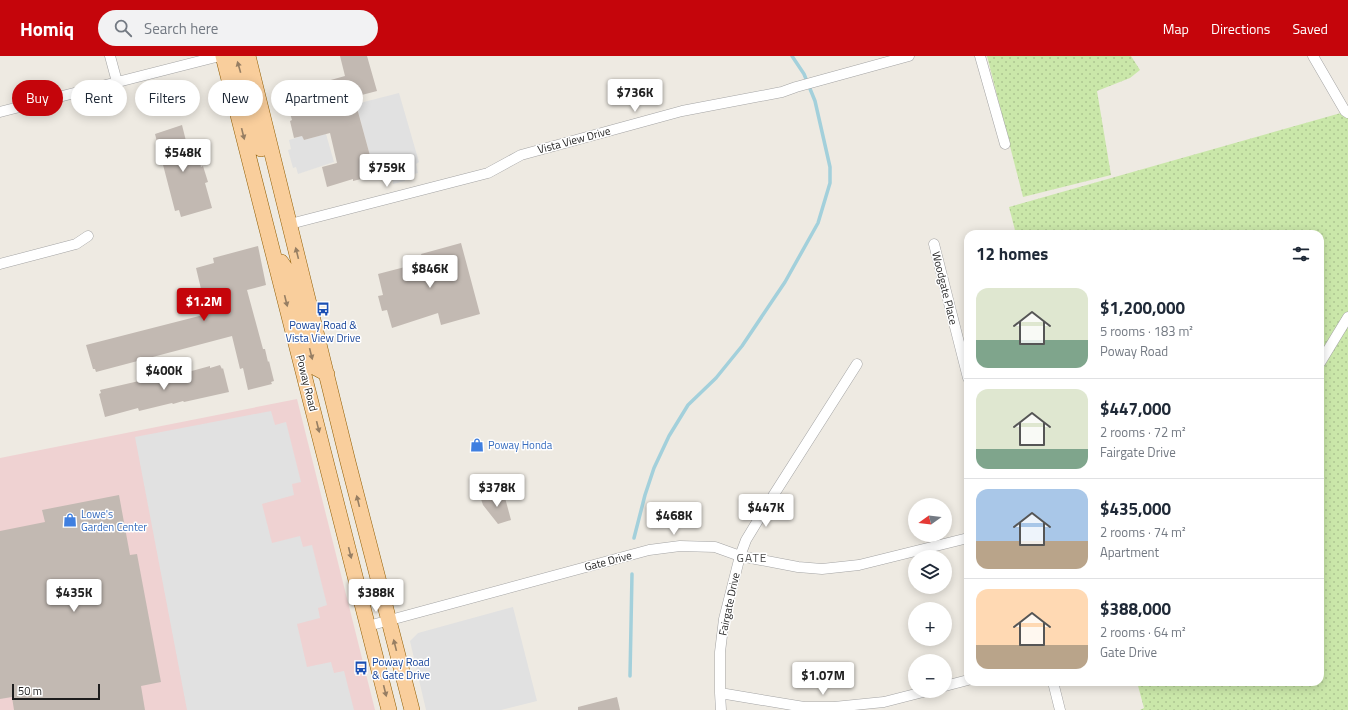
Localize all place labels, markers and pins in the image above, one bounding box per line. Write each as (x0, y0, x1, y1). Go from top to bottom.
pin: $736K (607, 79, 663, 113)
pin: $548K (155, 139, 211, 173)
pin: $759K (359, 154, 415, 188)
pin: $846K (402, 255, 458, 289)
pin: $1.2M (176, 288, 232, 322)
bus stop icon: Poway Road & Vista View Drive (315, 301, 331, 317)
place label: Poway Road & Vista View Drive (286, 317, 361, 346)
pin: $400K (136, 357, 192, 391)
shop icon: Poway Honda (469, 437, 485, 453)
place label: Poway Honda (488, 437, 553, 453)
pin: $378K (469, 474, 525, 508)
pin: $447K (738, 494, 794, 528)
pin: $468K (646, 502, 702, 536)
place label: Lowe's Garden Center (81, 506, 147, 535)
shop icon: Lowe's Garden Center (62, 512, 78, 528)
pin: $435K (46, 579, 102, 613)
pin: $388K (348, 579, 404, 613)
place label: Poway Road & Gate Drive (372, 654, 431, 683)
bus stop icon: Poway Road & Gate Drive (353, 660, 369, 676)
pin: $1.07M (790, 662, 856, 696)

